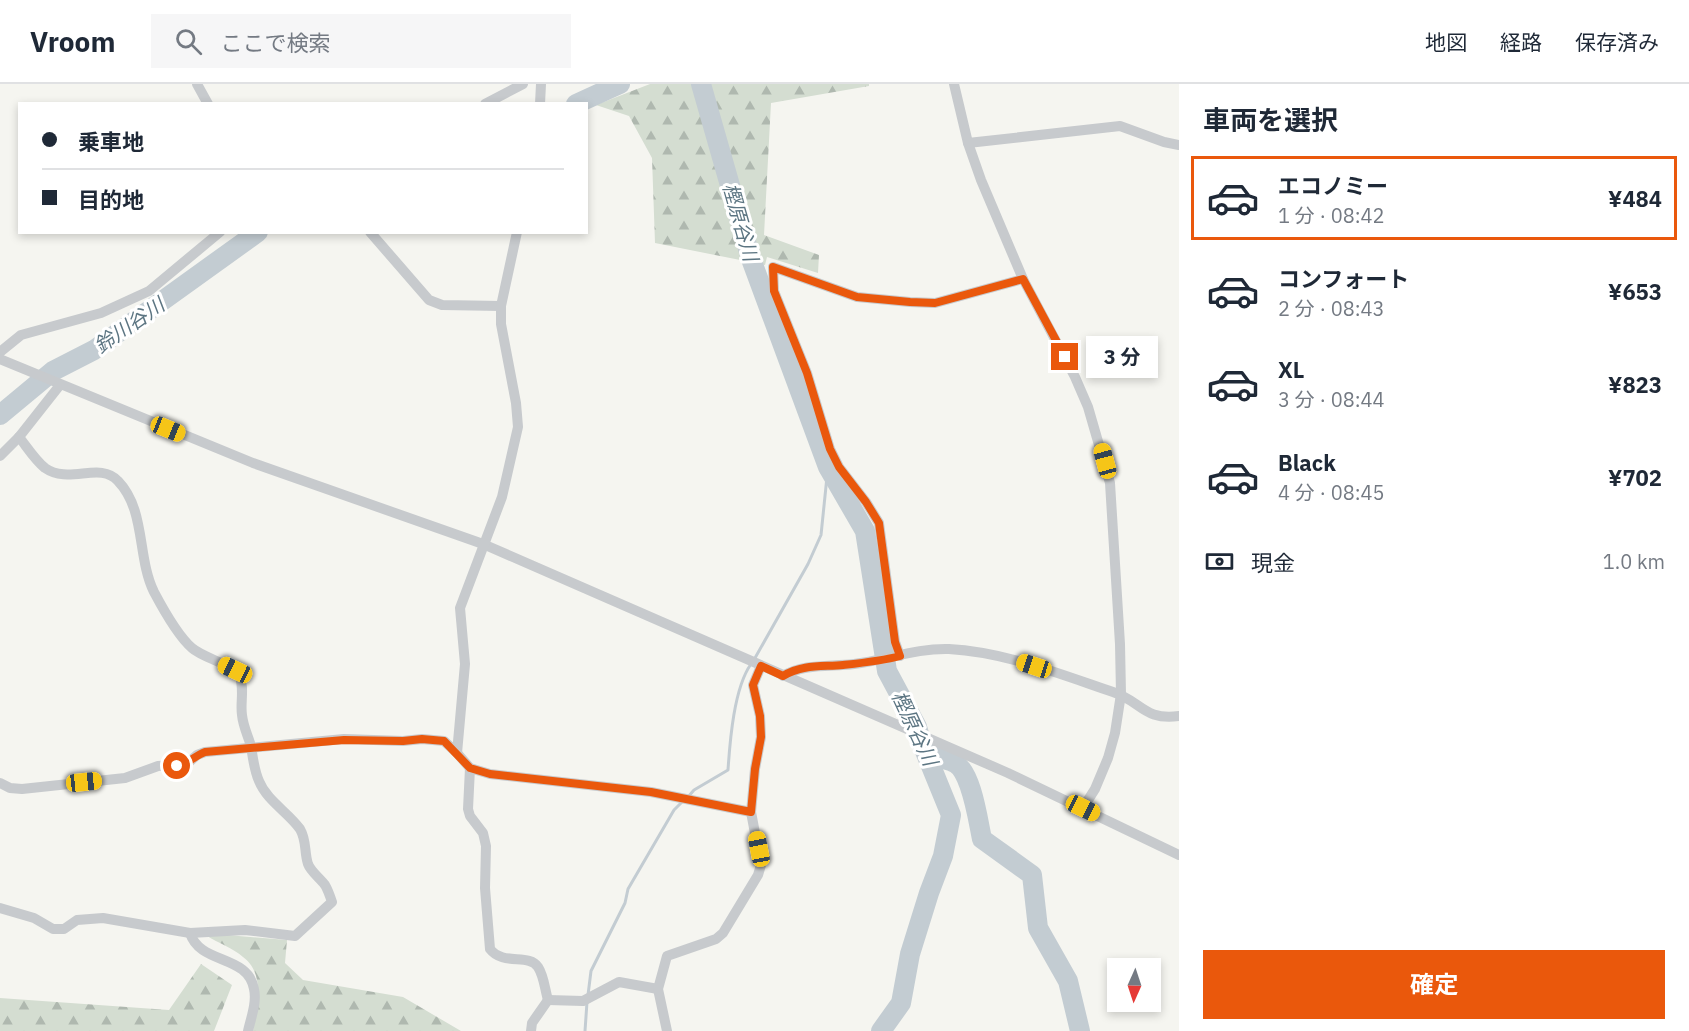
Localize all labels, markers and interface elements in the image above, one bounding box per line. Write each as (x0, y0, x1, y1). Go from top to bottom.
search box (151, 14, 571, 68)
text: Vroom (30, 23, 115, 60)
icon: search (172, 25, 205, 58)
text: ここで検索 (220, 28, 330, 57)
text: 地図 (1425, 28, 1467, 56)
text: 経路 (1500, 28, 1542, 56)
text: 保存済み (1575, 28, 1659, 56)
text: 車両を選択 (1203, 102, 1338, 137)
text: 乗車地 (78, 127, 144, 156)
icon: car (1206, 171, 1260, 225)
text: エコノミー (1278, 171, 1388, 200)
water label: 樫原谷川 (717, 180, 766, 266)
text: ¥484 (1608, 184, 1662, 213)
text: 目的地 (78, 185, 144, 214)
text: 1 分 · 08:42 (1278, 202, 1385, 229)
icon: car (1206, 264, 1260, 318)
text: コンフォート (1278, 264, 1409, 293)
text: ¥653 (1608, 277, 1662, 306)
water label: 鈴川谷川 (88, 290, 171, 359)
text: 2 分 · 08:43 (1278, 295, 1385, 322)
callout: 3 分 (1086, 336, 1158, 378)
route end (1051, 343, 1078, 370)
text: 3 分 (1104, 343, 1140, 370)
text: XL (1278, 355, 1304, 384)
icon: car (1206, 357, 1260, 411)
text: ¥823 (1608, 370, 1662, 399)
text: 3 分 · 08:44 (1278, 386, 1385, 413)
car (148, 414, 188, 444)
car (1092, 441, 1118, 481)
text: Black (1278, 448, 1336, 477)
icon: car (1206, 450, 1260, 504)
text: ¥702 (1608, 463, 1662, 492)
text: 4 分 · 08:45 (1278, 479, 1385, 506)
icon: cash (1203, 545, 1236, 578)
text: 現金 (1251, 548, 1295, 577)
text: 1.0 km (1603, 548, 1665, 575)
car (1014, 652, 1054, 680)
car (215, 654, 255, 686)
water label: 樫原谷川 (886, 686, 945, 772)
route start (163, 752, 190, 779)
car (65, 771, 103, 793)
car (1063, 792, 1103, 824)
car (747, 830, 771, 868)
button: 確定 (1203, 950, 1665, 1019)
north arrow (1107, 958, 1161, 1012)
map controls (1107, 958, 1161, 1012)

